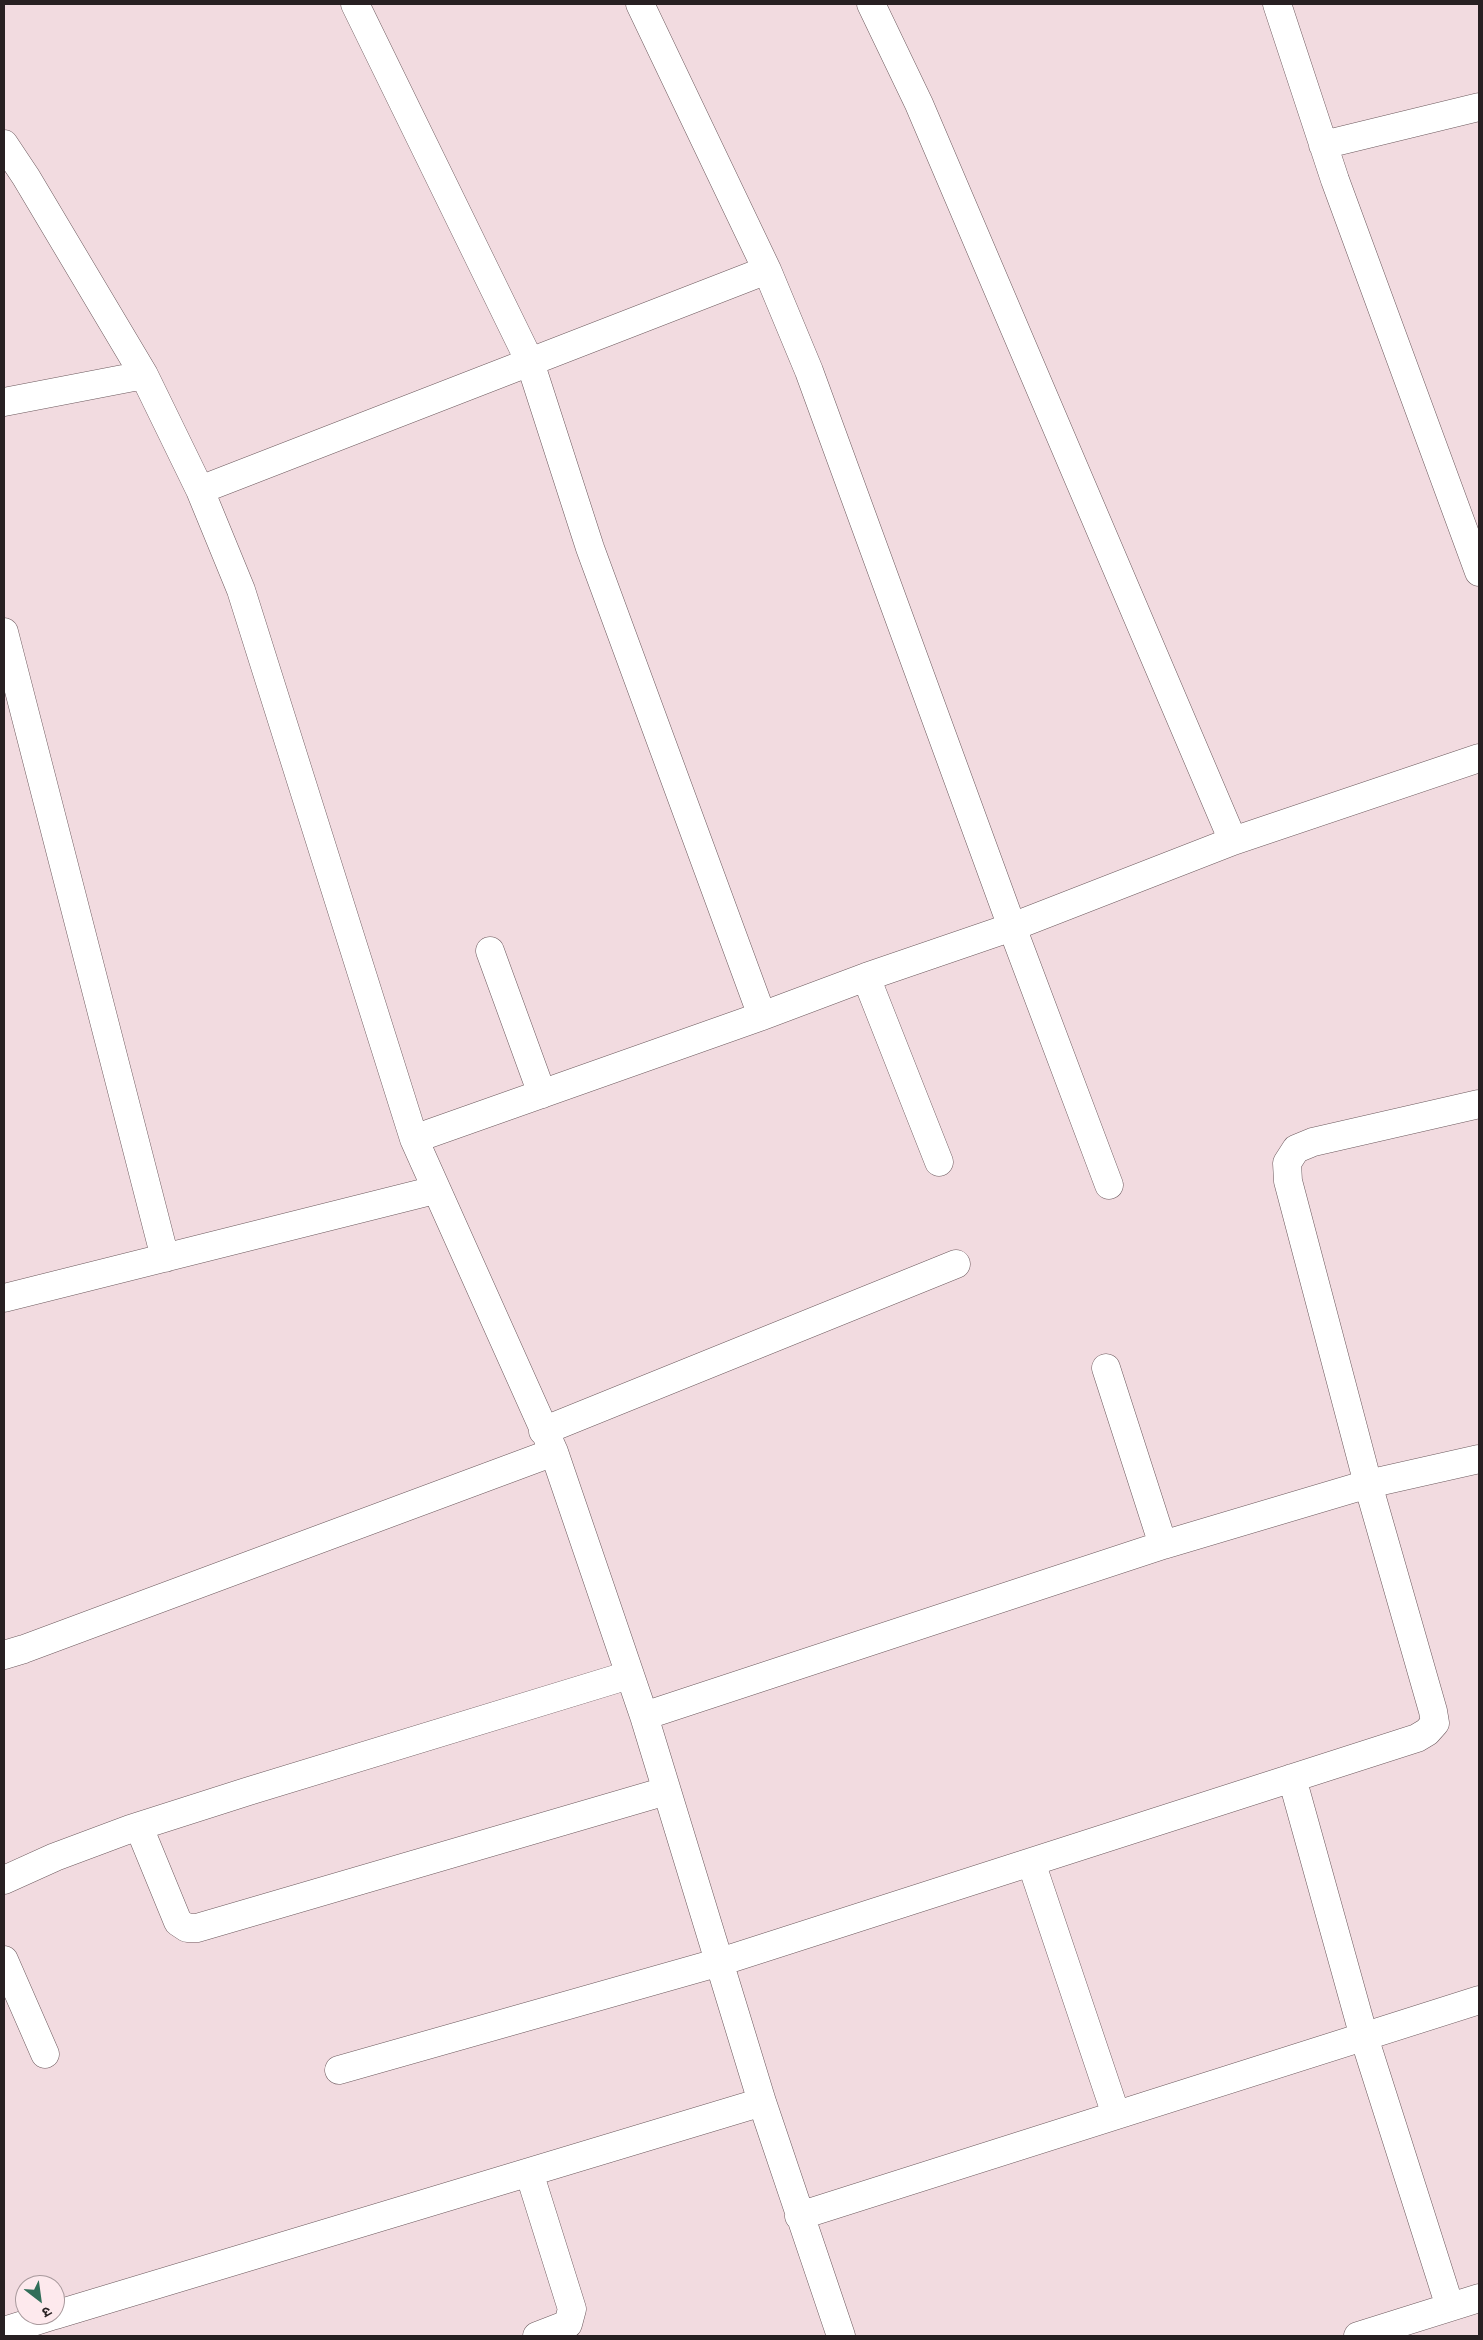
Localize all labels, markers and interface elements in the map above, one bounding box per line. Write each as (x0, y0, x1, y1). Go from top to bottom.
north arrow (15, 2275, 65, 2325)
text: उ (39, 2302, 55, 2322)

